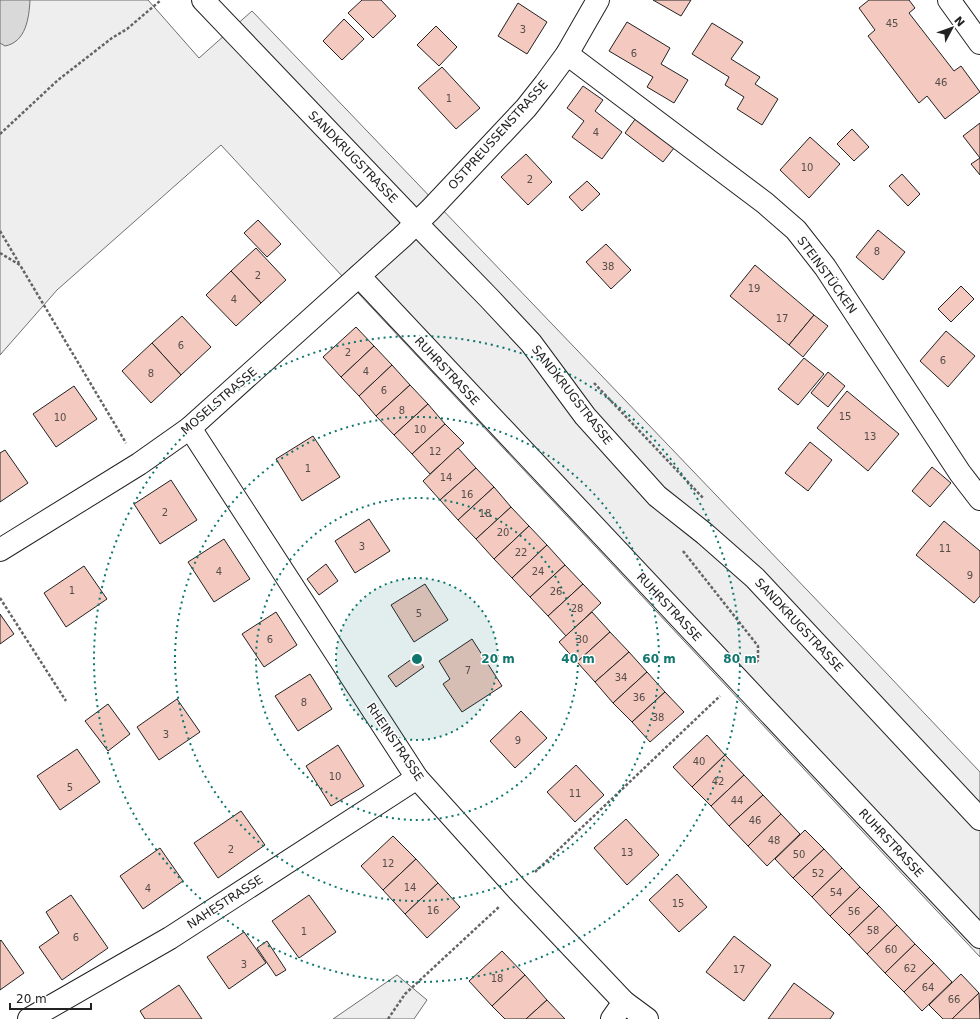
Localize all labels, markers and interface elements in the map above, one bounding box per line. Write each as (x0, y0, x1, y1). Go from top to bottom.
north arrow (932, 8, 972, 48)
text: N (951, 14, 967, 30)
house number: 45 (886, 18, 898, 29)
house number: 3 (520, 24, 526, 35)
house number: 6 (631, 48, 637, 59)
house number: 46 (935, 77, 947, 88)
street label: OSTPREUSSENSTRASSE (445, 78, 551, 192)
house number: 1 (446, 93, 452, 104)
street label: SANDKRUGSTRASSE (305, 108, 401, 206)
house number: 4 (593, 127, 599, 138)
house number: 10 (801, 162, 813, 173)
house number: 2 (527, 174, 533, 185)
street label: STEINSTÜCKEN (794, 233, 861, 316)
house number: 8 (874, 246, 880, 257)
house number: 38 (602, 261, 614, 272)
house number: 2 (255, 270, 261, 281)
house number: 19 (748, 283, 760, 294)
house number: 4 (231, 294, 237, 305)
house number: 17 (776, 313, 788, 324)
street label: RUHRSTRASSE (412, 334, 482, 408)
house number: 6 (178, 340, 184, 351)
street label: SANDKRUGSTRASSE (529, 342, 615, 448)
house number: 2 (345, 347, 351, 358)
house number: 6 (940, 355, 946, 366)
street label: MOSELSTRASSE (178, 364, 260, 438)
house number: 4 (363, 366, 369, 377)
house number: 8 (148, 368, 154, 379)
house number: 6 (381, 385, 387, 396)
house number: 8 (399, 405, 405, 416)
house number: 15 (839, 411, 851, 422)
house number: 10 (54, 412, 66, 423)
house number: 10 (414, 424, 426, 435)
house number: 13 (864, 431, 876, 442)
house number: 12 (429, 446, 441, 457)
house number: 1 (305, 463, 311, 474)
house number: 14 (440, 472, 452, 483)
house number: 16 (461, 489, 473, 500)
house number: 2 (162, 507, 168, 518)
house number: 18 (479, 508, 491, 519)
house number: 20 (497, 527, 509, 538)
house number: 3 (359, 541, 365, 552)
house number: 11 (939, 543, 951, 554)
house number: 22 (515, 547, 527, 558)
house number: 4 (216, 566, 222, 577)
house number: 24 (532, 566, 544, 577)
street label: RUHRSTRASSE (634, 570, 704, 644)
house number: 9 (967, 570, 973, 581)
street label: SANDKRUGSTRASSE (752, 575, 846, 675)
house number: 1 (69, 585, 75, 596)
house number: 26 (550, 586, 562, 597)
house number: 28 (571, 603, 583, 614)
house number: 5 (416, 608, 422, 619)
house number: 6 (267, 634, 273, 645)
house number: 30 (576, 634, 588, 645)
centre of rings (410, 652, 424, 666)
text: 20 m (481, 652, 515, 666)
text: 40 m (561, 652, 595, 666)
text: 60 m (642, 652, 676, 666)
text: 80 m (723, 652, 757, 666)
house number: 7 (465, 665, 471, 676)
house number: 34 (615, 672, 627, 683)
house number: 36 (633, 692, 645, 703)
house number: 8 (301, 697, 307, 708)
street label: RHEINSTRASSE (364, 700, 426, 784)
house number: 38 (652, 712, 664, 723)
house number: 3 (163, 729, 169, 740)
house number: 9 (515, 735, 521, 746)
house number: 40 (693, 756, 705, 767)
house number: 10 (329, 771, 341, 782)
house number: 42 (712, 776, 724, 787)
house number: 5 (67, 782, 73, 793)
house number: 11 (569, 788, 581, 799)
house number: 44 (731, 795, 743, 806)
street label: RUHRSTRASSE (856, 806, 926, 880)
house number: 46 (749, 815, 761, 826)
house number: 48 (768, 835, 780, 846)
house number: 2 (228, 844, 234, 855)
house number: 13 (621, 847, 633, 858)
house number: 50 (793, 849, 805, 860)
house number: 12 (382, 858, 394, 869)
house number: 52 (812, 868, 824, 879)
street label: NAHESTRASSE (184, 872, 266, 932)
house number: 14 (404, 882, 416, 893)
house number: 4 (145, 883, 151, 894)
house number: 54 (830, 887, 842, 898)
house number: 15 (672, 898, 684, 909)
house number: 16 (427, 905, 439, 916)
house number: 56 (848, 906, 860, 917)
house number: 58 (867, 925, 879, 936)
house number: 1 (301, 926, 307, 937)
house number: 6 (73, 932, 79, 943)
house number: 60 (885, 944, 897, 955)
house number: 3 (241, 959, 247, 970)
house number: 62 (904, 963, 916, 974)
house number: 17 (733, 964, 745, 975)
house number: 18 (491, 973, 503, 984)
house number: 64 (922, 982, 934, 993)
scale bar (10, 985, 91, 1011)
text: 20 m (16, 992, 47, 1006)
house number: 66 (948, 994, 960, 1005)

